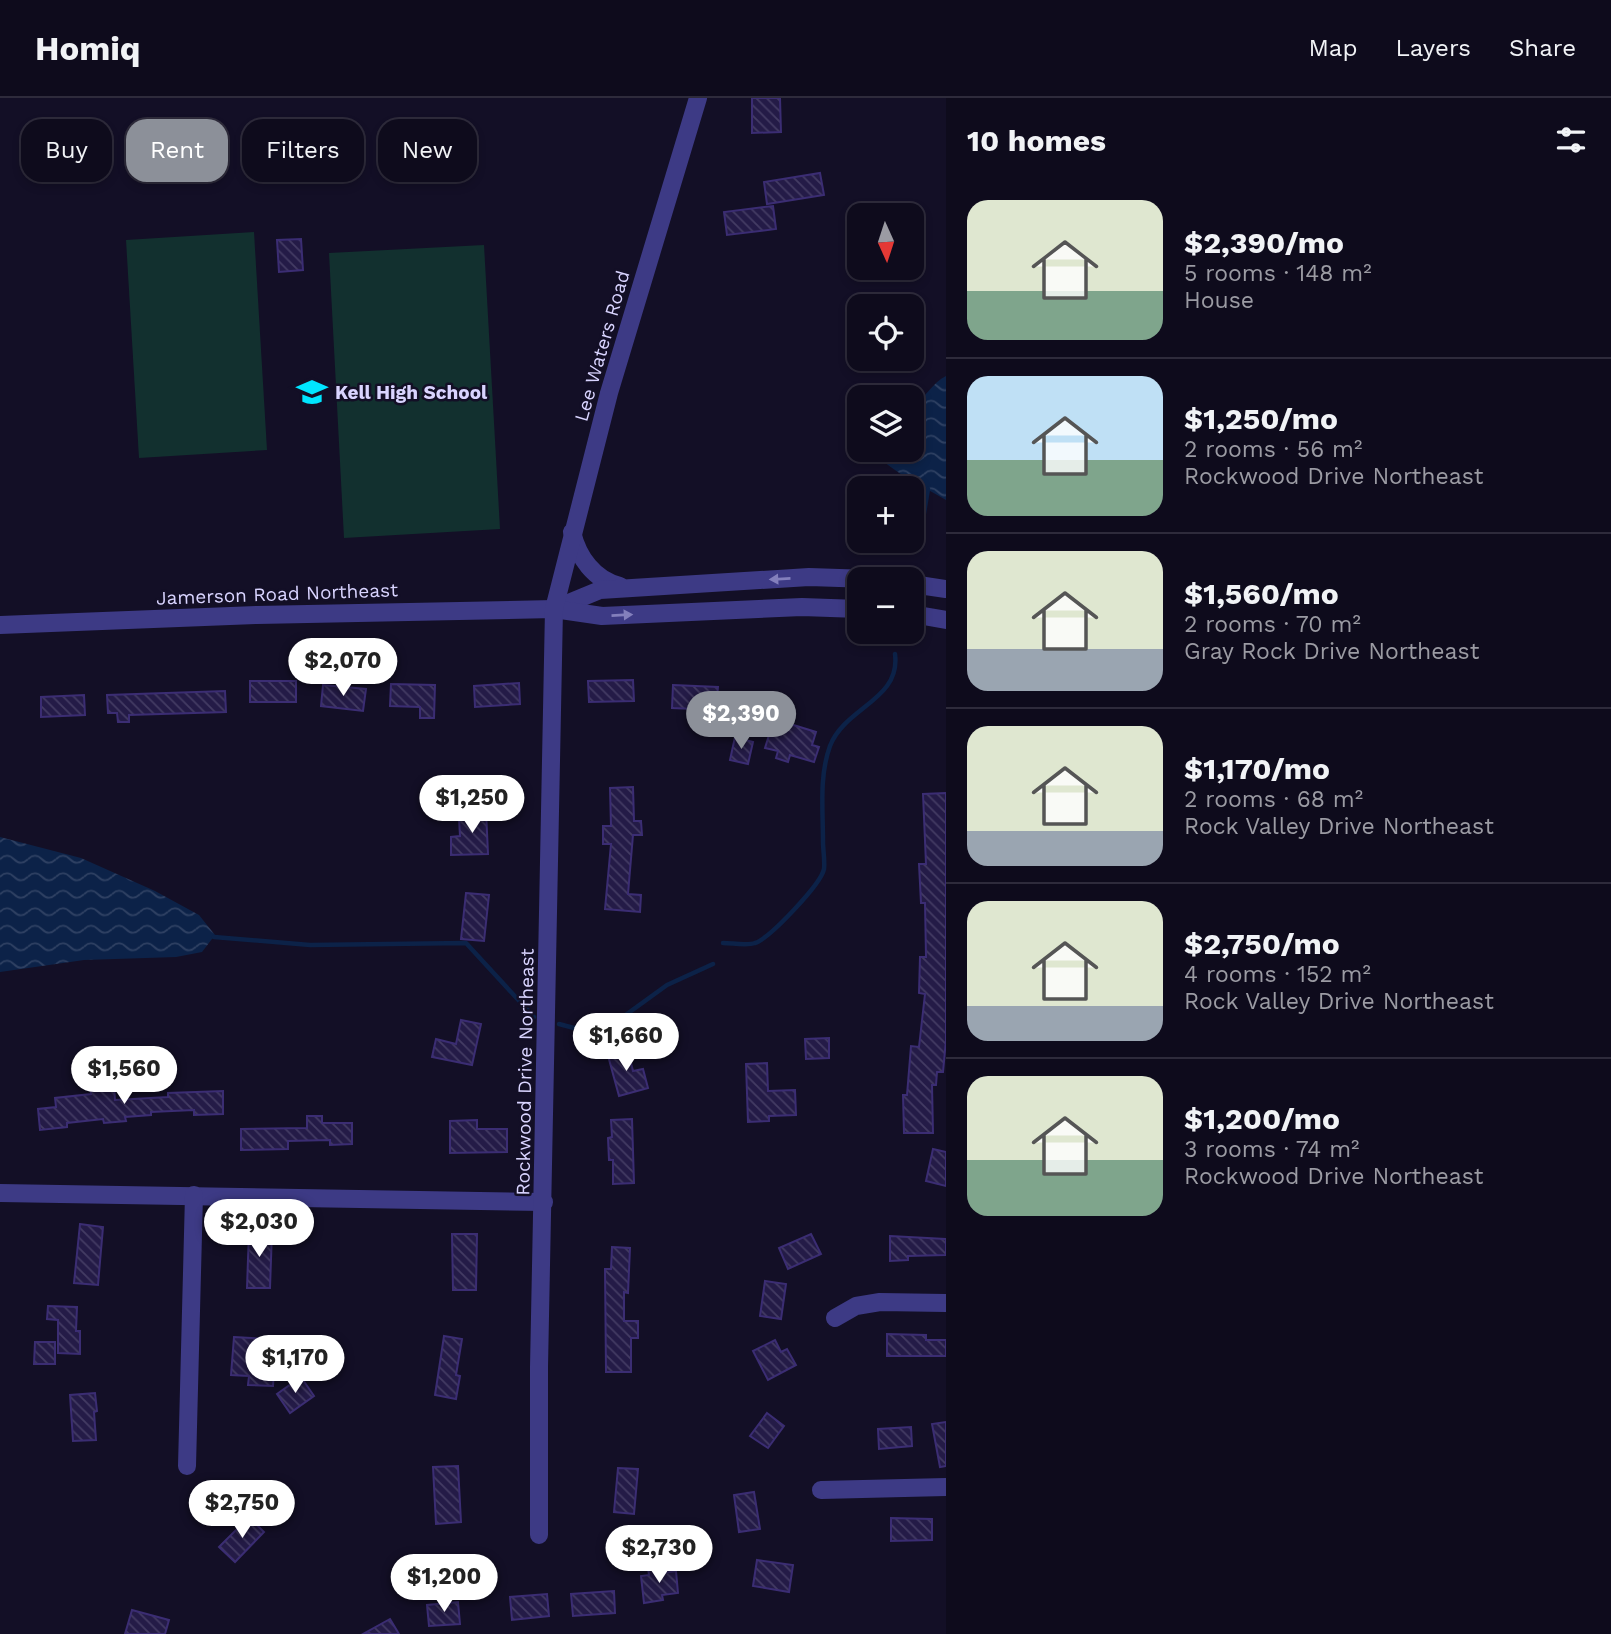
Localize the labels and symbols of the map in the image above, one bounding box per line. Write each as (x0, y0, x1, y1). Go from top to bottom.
north arrow (847, 203, 924, 280)
street label: Lee Waters Road (569, 268, 635, 424)
school or university icon: Kell High School (295, 375, 329, 409)
place label: Kell High School (335, 381, 488, 404)
one-way arrow (769, 573, 791, 584)
street label: Jamerson Road Northeast (156, 578, 398, 610)
one-way arrow (611, 609, 633, 620)
pin: $2,070 (286, 638, 400, 698)
pin: $2,390 (684, 692, 798, 751)
pin: $1,250 (415, 776, 529, 835)
street label: Rockwood Drive Northeast (511, 948, 539, 1196)
pin: $1,660 (569, 1014, 683, 1073)
pin: $1,560 (67, 1046, 181, 1106)
pin: $2,030 (202, 1200, 316, 1259)
pin: $1,170 (238, 1336, 352, 1395)
pin: $2,750 (185, 1480, 299, 1540)
pin: $2,730 (602, 1526, 716, 1585)
pin: $1,200 (387, 1554, 501, 1614)

